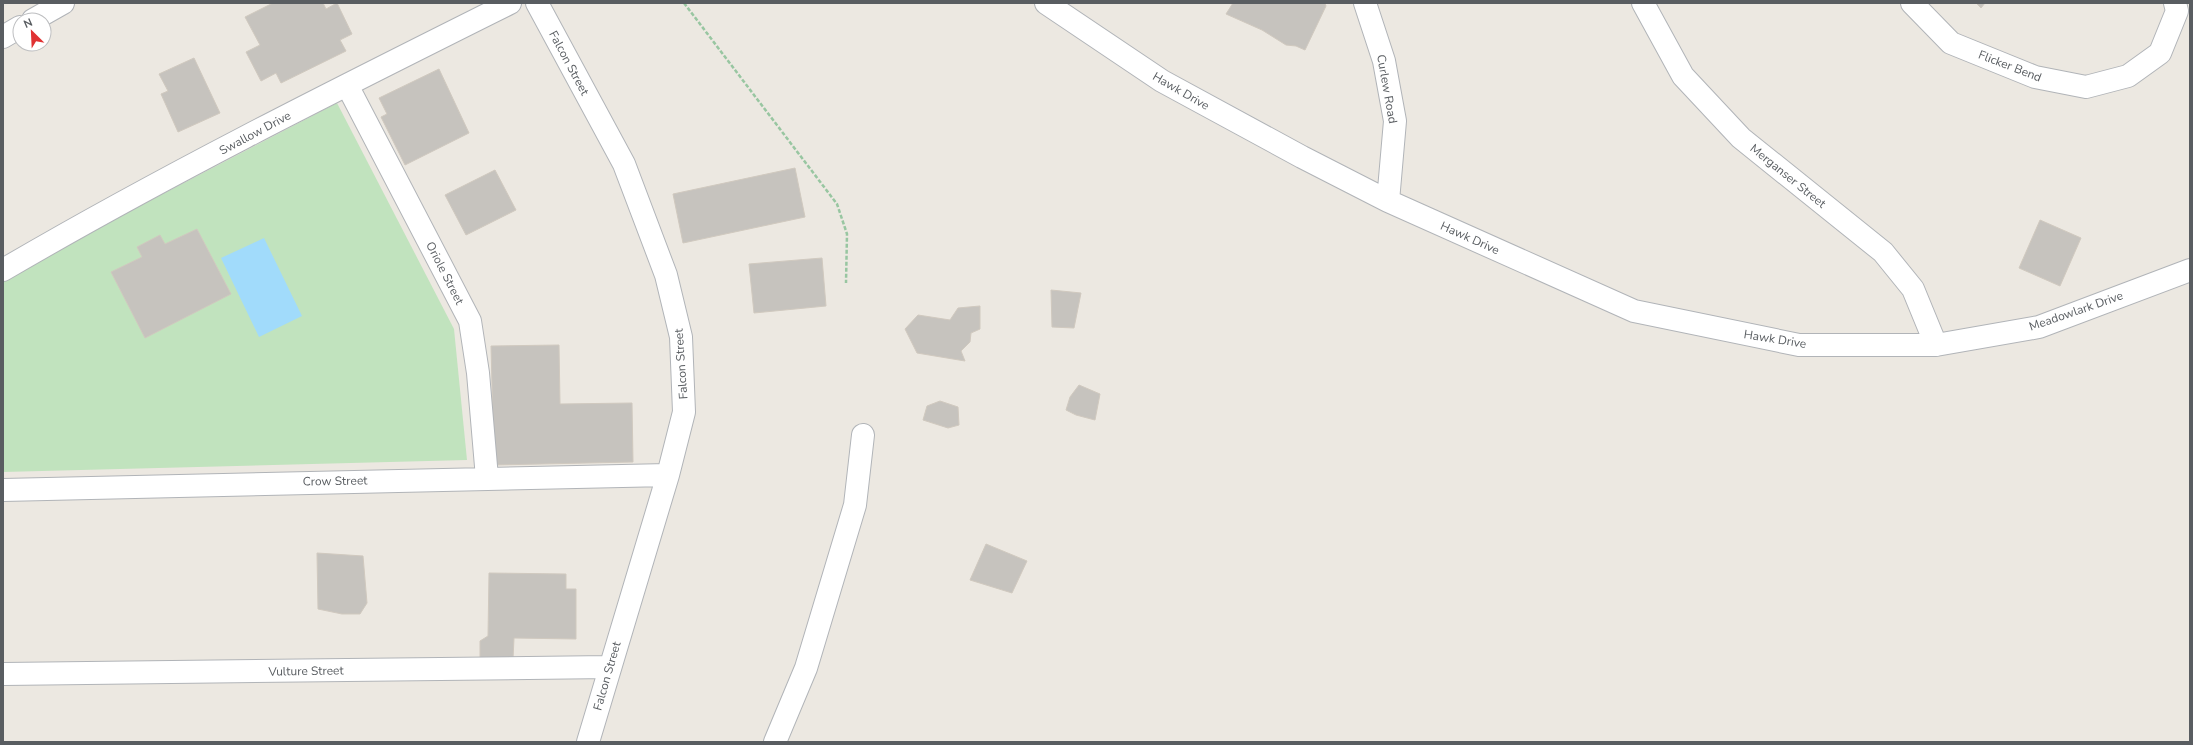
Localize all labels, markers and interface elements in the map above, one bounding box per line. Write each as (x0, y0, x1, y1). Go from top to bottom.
north arrow (12, 12, 52, 52)
text: N (21, 15, 35, 32)
street label: Falcon Street (545, 28, 593, 99)
street label: Flicker Bend (1976, 47, 2044, 85)
street label: Curlew Road (1373, 53, 1401, 125)
street label: Hawk Drive (1150, 68, 1212, 114)
street label: Swallow Drive (216, 107, 294, 159)
street label: Merganser Street (1747, 140, 1830, 212)
street label: Hawk Drive (1438, 218, 1502, 258)
street label: Oriole Street (422, 239, 468, 308)
street label: Meadowlark Drive (2027, 287, 2125, 335)
street label: Hawk Drive (1743, 326, 1807, 352)
street label: Falcon Street (670, 327, 691, 400)
street label: Crow Street (302, 472, 368, 490)
street label: Falcon Street (590, 639, 625, 712)
street label: Vulture Street (267, 662, 345, 680)

